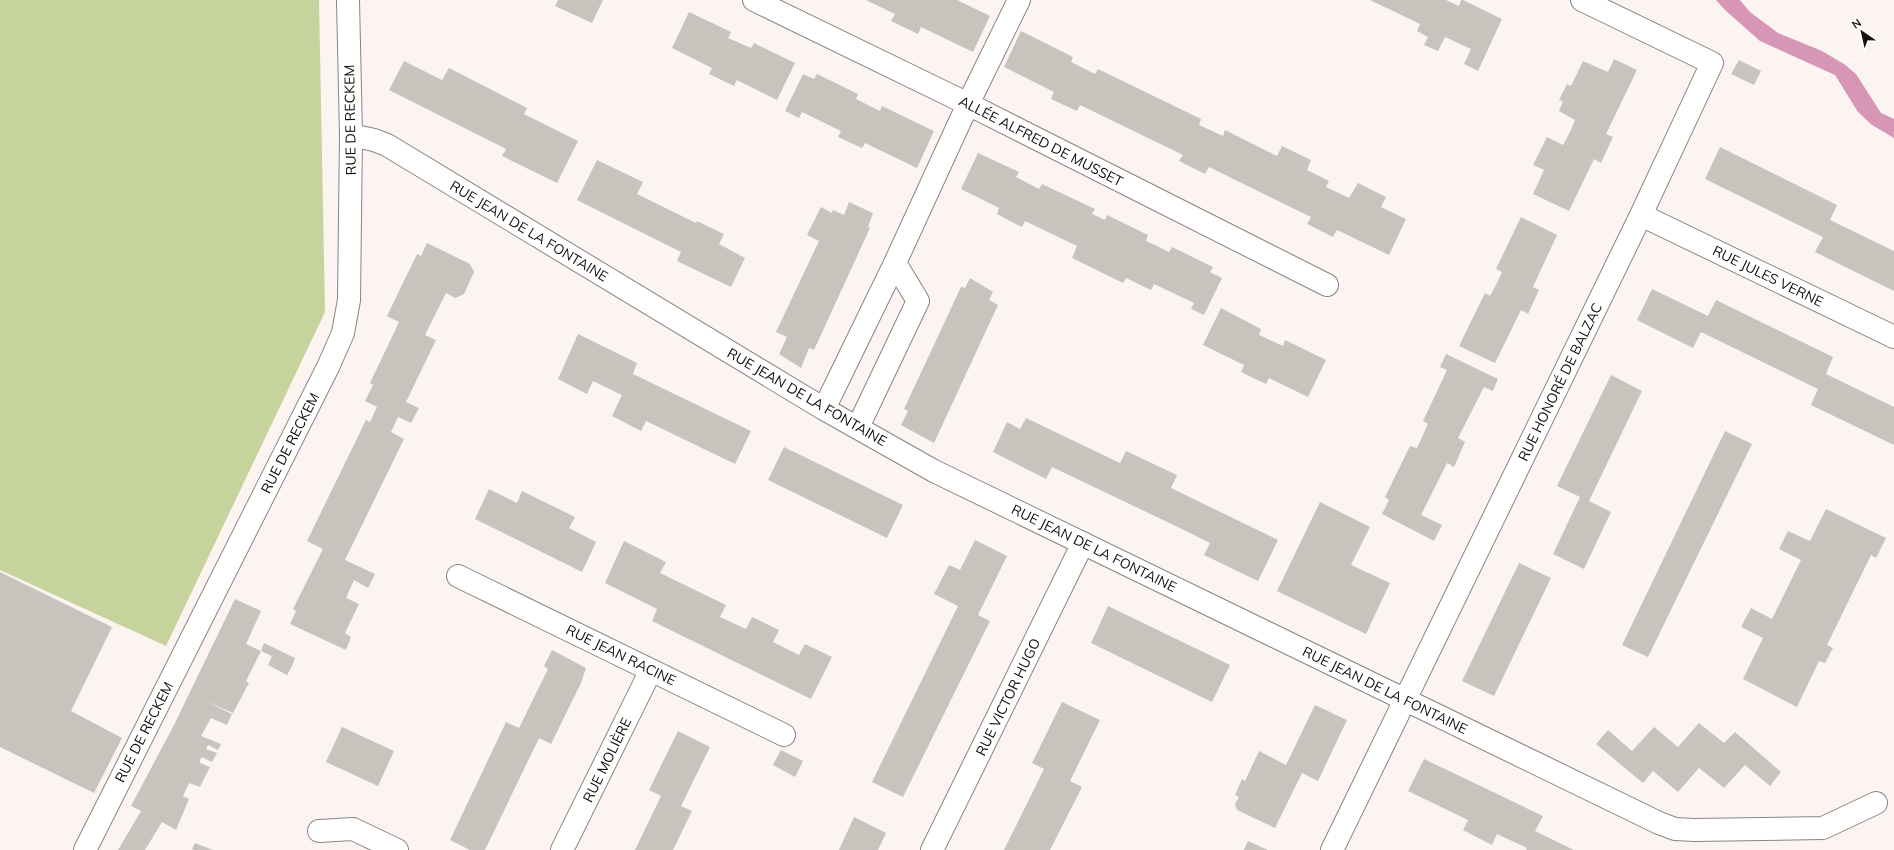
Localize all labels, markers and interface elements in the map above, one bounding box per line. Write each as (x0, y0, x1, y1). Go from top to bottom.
north arrow (1842, 12, 1882, 52)
text: N (1849, 16, 1864, 32)
street label: RUE DE RECKEM (340, 64, 360, 176)
street label: ALLÉE ALFRED DE MUSSET (956, 92, 1127, 191)
street label: RUE JEAN DE LA FONTAINE (447, 177, 611, 285)
street label: RUE JULES VERNE (1710, 241, 1826, 311)
street label: RUE HONORÉ DE BALZAC (1514, 300, 1606, 464)
street label: RUE JEAN DE LA FONTAINE (724, 344, 890, 450)
street label: RUE DE RECKEM (257, 390, 323, 496)
street label: RUE JEAN DE LA FONTAINE (1009, 500, 1179, 596)
street label: RUE JEAN RACINE (563, 621, 679, 689)
street label: RUE VICTOR HUGO (972, 635, 1044, 759)
street label: RUE JEAN DE LA FONTAINE (1300, 642, 1470, 738)
street label: RUE DE RECKEM (111, 679, 177, 785)
street label: RUE MOLIÈRE (579, 715, 635, 805)

